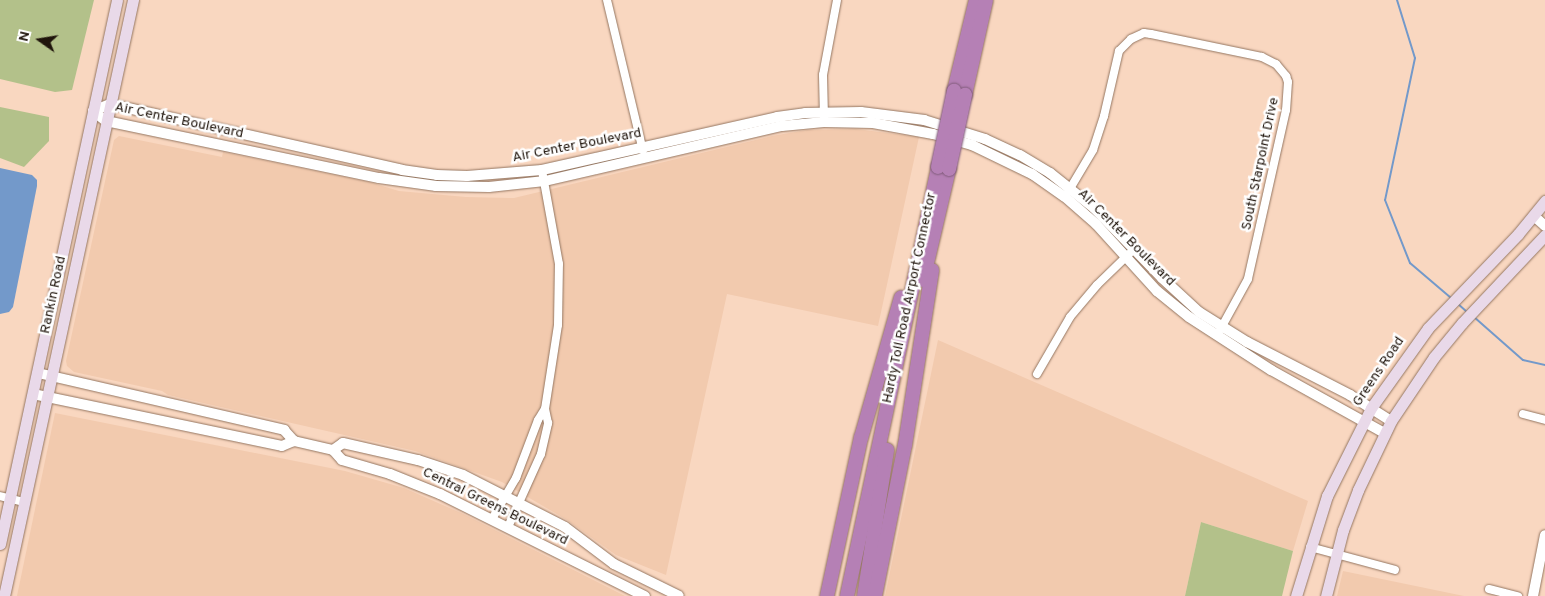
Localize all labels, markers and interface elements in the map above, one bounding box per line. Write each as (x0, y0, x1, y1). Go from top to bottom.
north arrow (15, 15, 65, 65)
text: N (15, 30, 34, 43)
street label: South Starpoint Drive (1239, 96, 1283, 232)
street label: Air Center Boulevard (113, 99, 245, 143)
street label: Air Center Boulevard (511, 125, 643, 167)
street label: Air Center Boulevard (1074, 186, 1178, 290)
street label: Hardy Toll Road Airport Connector (879, 191, 941, 405)
street label: Rankin Road (38, 255, 70, 335)
street label: Greens Road (1350, 334, 1408, 410)
street label: Central Greens Boulevard (419, 464, 571, 550)

